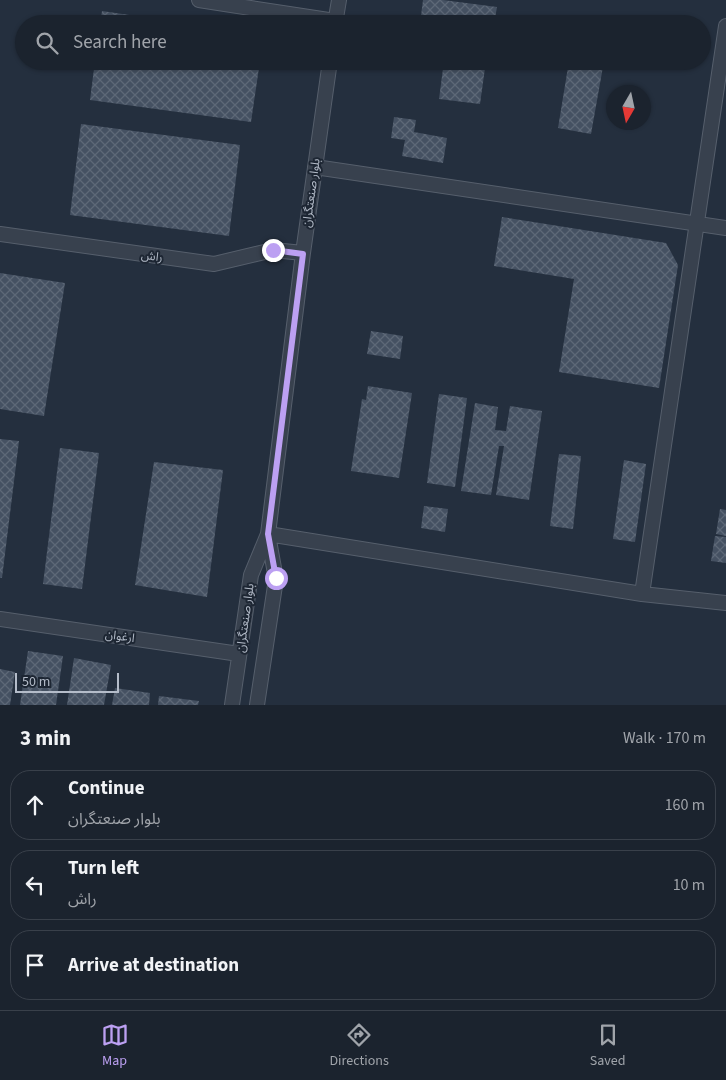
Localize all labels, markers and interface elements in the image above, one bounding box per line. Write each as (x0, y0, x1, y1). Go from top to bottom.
search box (15, 15, 711, 70)
icon: search (33, 29, 61, 57)
text: Search here (73, 29, 167, 56)
north arrow (606, 85, 651, 130)
street label: بلوار صنعتگران (298, 157, 325, 229)
route end (262, 239, 285, 262)
street label: راش (140, 247, 164, 266)
route start (265, 567, 288, 590)
street label: بلوار صنعتگران (232, 582, 259, 654)
street label: ارغوان (104, 626, 136, 647)
scale bar (15, 670, 119, 693)
text: 50 m (22, 672, 50, 692)
text: 3 min (20, 723, 71, 753)
text: Walk · 170 m (623, 727, 706, 749)
text: Continue (68, 775, 145, 802)
icon: ahead (21, 791, 49, 819)
text: 160 m (665, 794, 705, 816)
text: بلوار صنعتگران (68, 808, 161, 830)
text: Turn left (68, 855, 139, 882)
icon: left (21, 871, 49, 899)
text: 10 m (673, 874, 705, 896)
text: راش (68, 888, 97, 910)
icon: arrive (21, 951, 49, 979)
text: Arrive at destination (68, 952, 239, 979)
tab: Map (101, 1021, 129, 1071)
tab: Directions (330, 1021, 389, 1071)
tab: Saved (590, 1021, 625, 1071)

